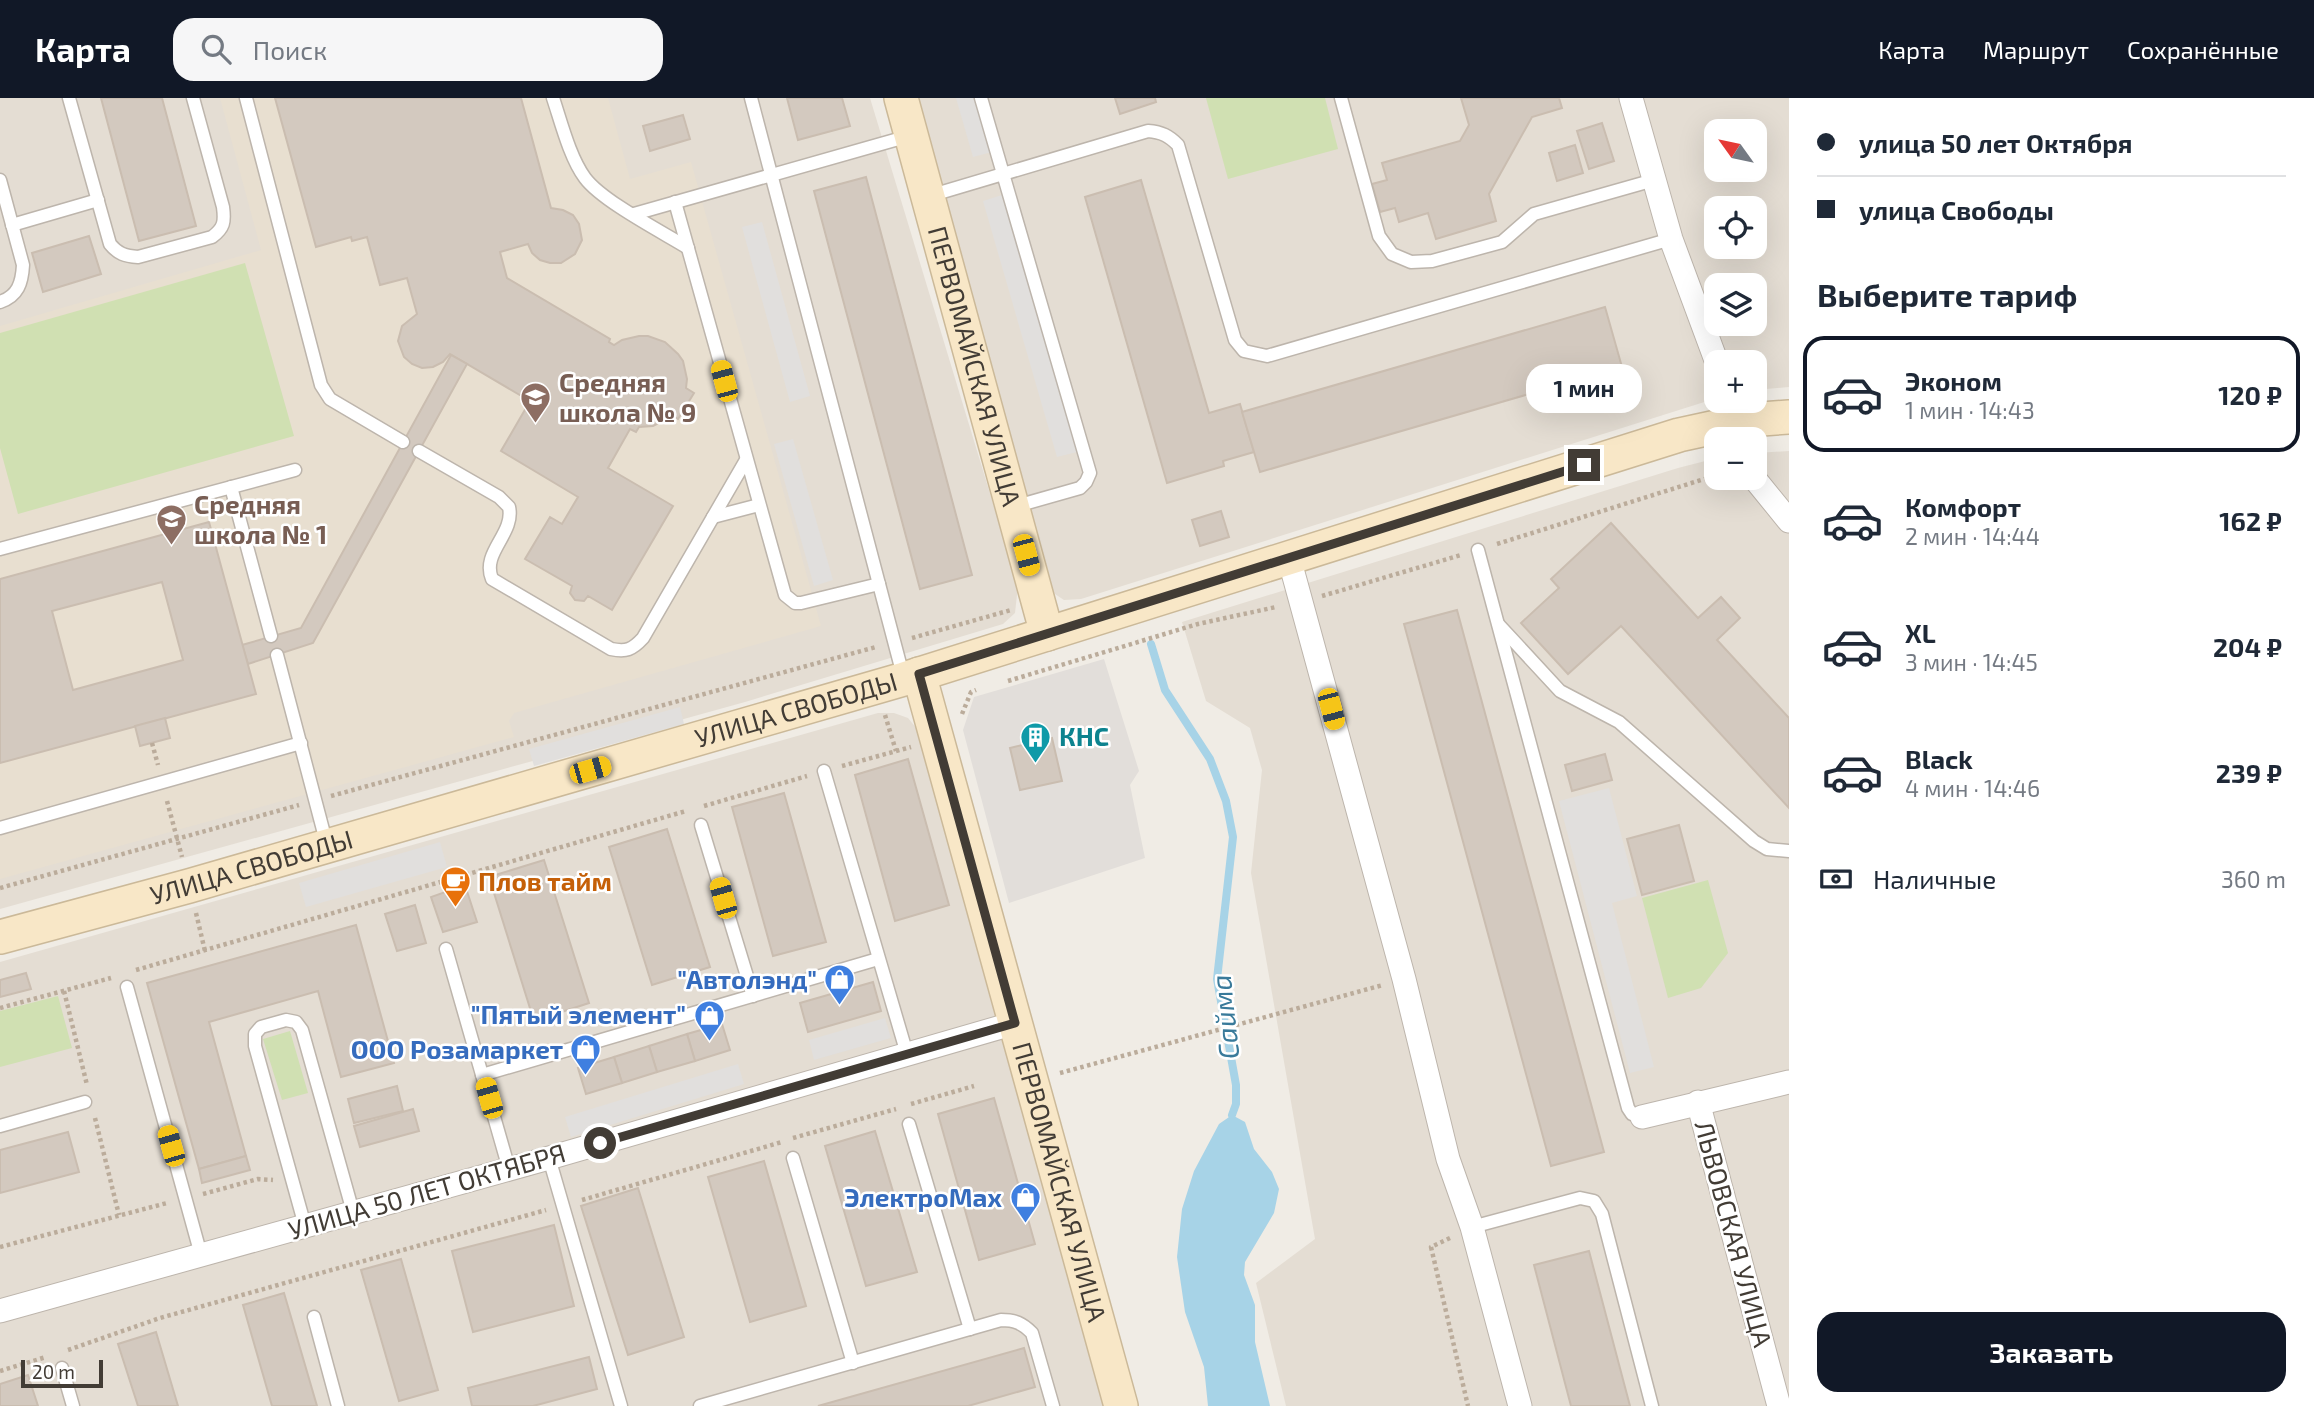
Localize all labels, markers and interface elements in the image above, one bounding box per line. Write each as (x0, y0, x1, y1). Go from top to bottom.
search box (173, 18, 663, 81)
text: Карта (35, 29, 131, 69)
icon: search (197, 30, 235, 68)
text: Поиск (253, 34, 327, 65)
text: Карта (1878, 35, 1945, 64)
text: Маршрут (1983, 35, 2089, 64)
text: Сохранённые (2127, 35, 2279, 64)
north arrow (1704, 119, 1768, 182)
map controls (1704, 119, 1767, 490)
text: улица 50 лет Октября (1859, 127, 2133, 158)
text: улица Свободы (1859, 194, 2054, 225)
button: locate (1704, 196, 1767, 259)
street label: ПЕРВОМАЙСКАЯ УЛИЦА (923, 222, 1028, 509)
button: layers (1704, 273, 1767, 336)
text: Выберите тариф (1817, 275, 2077, 313)
button: + (1704, 350, 1767, 413)
car (709, 358, 740, 404)
icon: car (1821, 363, 1884, 426)
callout: 1 мин (1526, 364, 1642, 412)
text: Эконом (1905, 365, 2002, 396)
place label: Средняя школа № 9 (559, 366, 696, 427)
text: 1 мин (1554, 374, 1614, 402)
text: 120 ₽ (2218, 379, 2282, 410)
school or university icon: Средняя школа № 9 (519, 381, 553, 425)
text: 1 мин · 14:43 (1905, 396, 2035, 424)
button: − (1704, 427, 1767, 490)
route end (1568, 449, 1600, 481)
place label: Средняя школа № 1 (194, 488, 327, 549)
icon: car (1821, 489, 1884, 552)
text: Комфорт (1905, 491, 2021, 522)
school or university icon: Средняя школа № 1 (154, 503, 188, 547)
text: 162 ₽ (2219, 505, 2282, 536)
text: 2 мин · 14:44 (1905, 522, 2040, 550)
car (1011, 532, 1042, 578)
icon: car (1821, 615, 1884, 678)
text: XL (1905, 617, 1936, 648)
text: 204 ₽ (2213, 631, 2282, 662)
text: 3 мин · 14:45 (1905, 648, 2038, 676)
street label: УЛИЦА СВОБОДЫ (691, 665, 901, 753)
car (1316, 686, 1347, 732)
building icon: КНС (1019, 720, 1053, 764)
place label: КНС (1059, 720, 1109, 751)
icon: car (1821, 741, 1884, 804)
text: Black (1905, 743, 1973, 774)
car (567, 754, 614, 786)
text: 239 ₽ (2216, 757, 2282, 788)
text: 4 мин · 14:46 (1905, 774, 2040, 802)
street label: УЛИЦА СВОБОДЫ (147, 822, 356, 910)
icon: cash (1817, 860, 1855, 898)
text: Наличные (1873, 863, 1996, 894)
cafe icon: Плов тайм (438, 865, 472, 909)
place label: Плов тайм (478, 865, 612, 896)
text: 360 m (2221, 865, 2286, 893)
car (708, 875, 739, 921)
place label: "Автолэнд" (677, 963, 817, 994)
shop icon: "Автолэнд" (823, 963, 857, 1007)
water label: Сайма (1203, 973, 1245, 1061)
place label: "Пятый элемент" (471, 998, 686, 1029)
shop icon: "Пятый элемент" (692, 998, 726, 1042)
place label: ООО Розамаркет (351, 1033, 563, 1064)
shop icon: ООО Розамаркет (569, 1033, 603, 1077)
street label: ПЕРВОМАЙСКАЯ УЛИЦА (1007, 1038, 1114, 1325)
car (474, 1075, 505, 1121)
street label: ЛЬВОВСКАЯ УЛИЦА (1689, 1117, 1780, 1350)
car (156, 1123, 187, 1169)
route start (584, 1127, 616, 1159)
street label: УЛИЦА 50 ЛЕТ ОКТЯБРЯ (284, 1136, 569, 1245)
place label: ЭлектроMax (844, 1181, 1002, 1212)
shop icon: ЭлектроMax (1008, 1181, 1042, 1225)
button: Заказать (1817, 1312, 2286, 1392)
scale bar (21, 1357, 103, 1389)
text: 20 m (32, 1360, 75, 1383)

